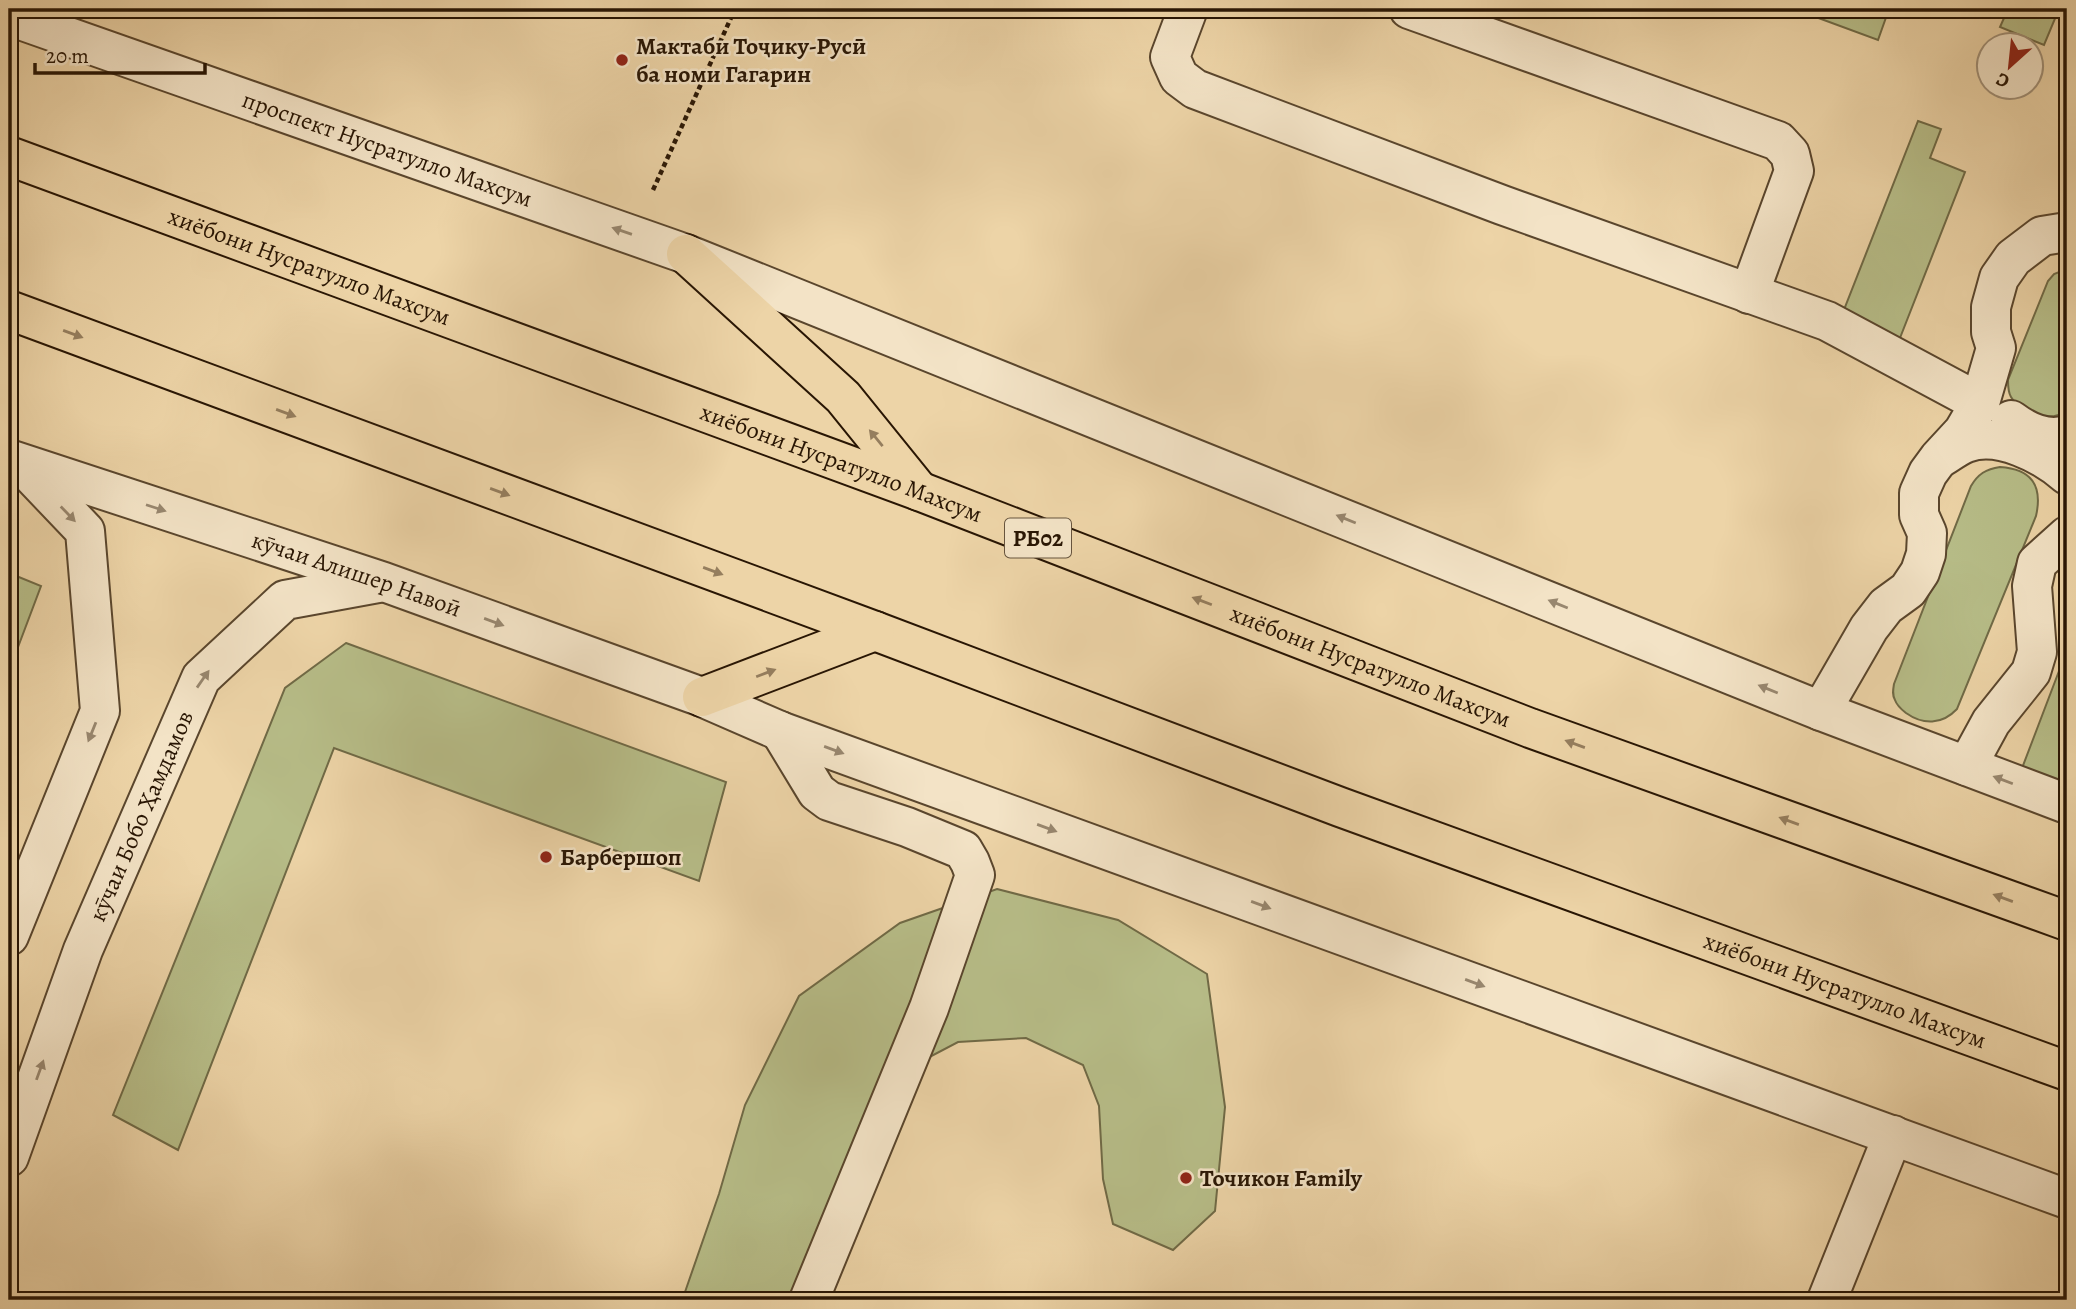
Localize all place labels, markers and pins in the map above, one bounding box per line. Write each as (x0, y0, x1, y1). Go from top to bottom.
place label: Мактаби Тоҷику-Русӣ ба номи Гагарин (636, 30, 866, 90)
marker: Мактаби Тоҷику-Русӣ ба номи Гагарин (614, 52, 630, 68)
place label: Барбершоп (560, 841, 682, 873)
marker: Барбершоп (538, 849, 554, 865)
place label: Точикон Family (1200, 1162, 1363, 1194)
marker: Точикон Family (1178, 1170, 1194, 1186)

